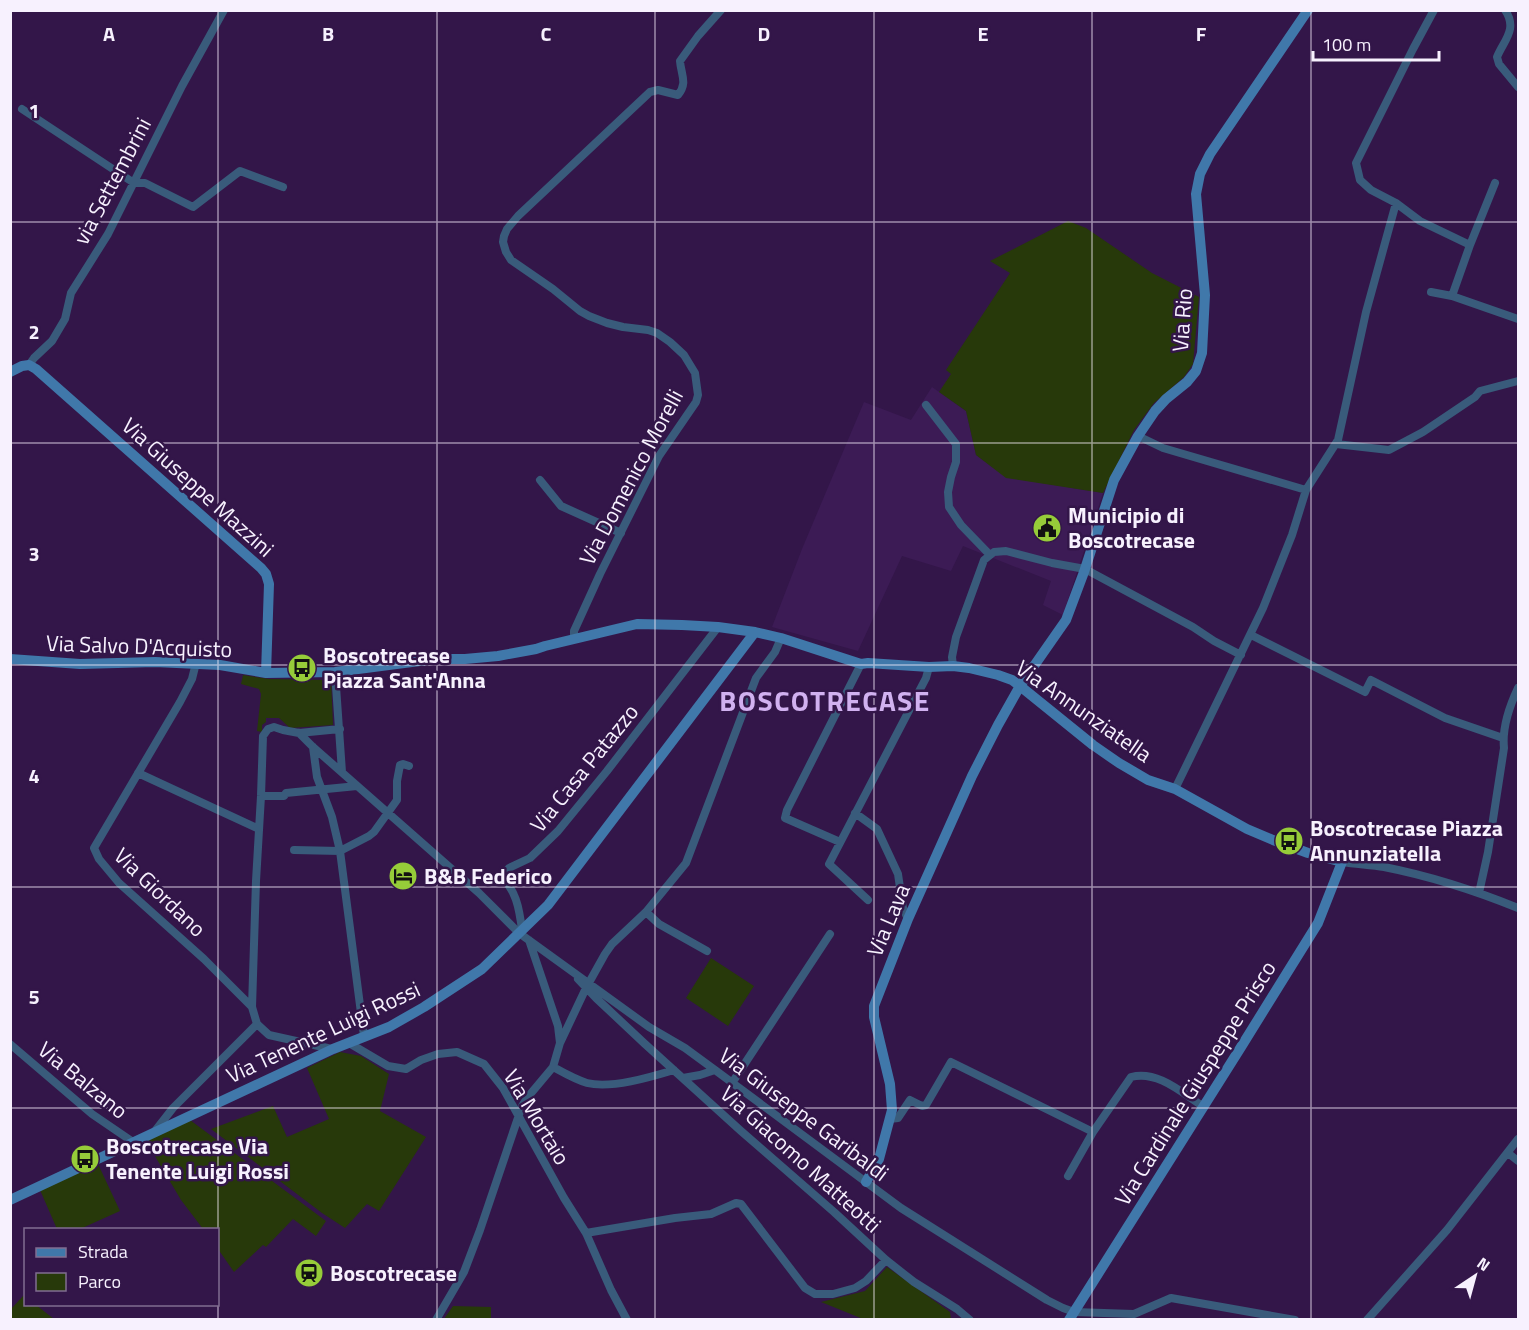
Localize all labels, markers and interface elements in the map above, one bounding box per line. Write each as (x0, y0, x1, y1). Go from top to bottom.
text: A (103, 18, 115, 49)
text: B (322, 18, 334, 49)
text: C (541, 18, 552, 49)
text: D (758, 18, 770, 49)
text: E (977, 18, 989, 49)
text: F (1196, 18, 1207, 49)
scale bar (1313, 24, 1439, 62)
text: 100 m (1322, 31, 1371, 58)
text: 1 (28, 95, 40, 126)
street label: via Settembrini (64, 111, 160, 251)
street label: Via Rio (1163, 287, 1201, 353)
text: 2 (28, 316, 40, 347)
street label: Via Domenico Morelli (570, 383, 692, 571)
street label: Via Giuseppe Mazzini (114, 409, 282, 565)
place label: Municipio di Boscotrecase (1068, 498, 1195, 557)
public building icon: Municipio di Boscotrecase (1031, 512, 1063, 544)
text: 3 (28, 538, 40, 569)
street label: Via Salvo D'Acquisto (45, 626, 233, 666)
place label: Boscotrecase Piazza Sant'Anna (323, 638, 486, 697)
street label: Via Annunziatella (1009, 651, 1159, 771)
bus stop icon: Boscotrecase Piazza Sant'Anna (286, 652, 318, 684)
district label: BOSCOTRECASE (719, 679, 931, 722)
street label: Via Casa Patazzo (521, 696, 647, 840)
text: 4 (28, 760, 40, 791)
place label: Boscotrecase Piazza Annunziatella (1310, 811, 1503, 870)
bus stop icon: Boscotrecase Piazza Annunziatella (1273, 825, 1305, 857)
street label: Via Giordano (106, 839, 214, 945)
place label: B&B Federico (424, 859, 552, 893)
hotel icon: B&B Federico (387, 860, 419, 892)
street label: Via Lava (857, 878, 919, 962)
street label: Via Cardinale Giuspeppe Prisco (1106, 954, 1284, 1212)
street label: Via Tenente Luigi Rossi (220, 972, 426, 1092)
text: 5 (28, 981, 40, 1012)
street label: Via Balzano (30, 1033, 136, 1127)
street label: Via Giuseppe Garibaldi (712, 1039, 896, 1189)
street label: Via Mortaio (495, 1063, 579, 1171)
street label: Via Giacomo Matteotti (713, 1077, 889, 1241)
place label: Boscotrecase Via Tenente Luigi Rossi (106, 1129, 289, 1188)
bus stop icon: Boscotrecase Via Tenente Luigi Rossi (69, 1143, 101, 1175)
legend (24, 1228, 219, 1306)
text: Strada (78, 1238, 128, 1265)
north arrow (1445, 1246, 1505, 1306)
text: N (1472, 1251, 1495, 1277)
place label: Boscotrecase (330, 1256, 457, 1290)
station icon: Boscotrecase (293, 1257, 325, 1289)
text: Parco (78, 1268, 121, 1295)

